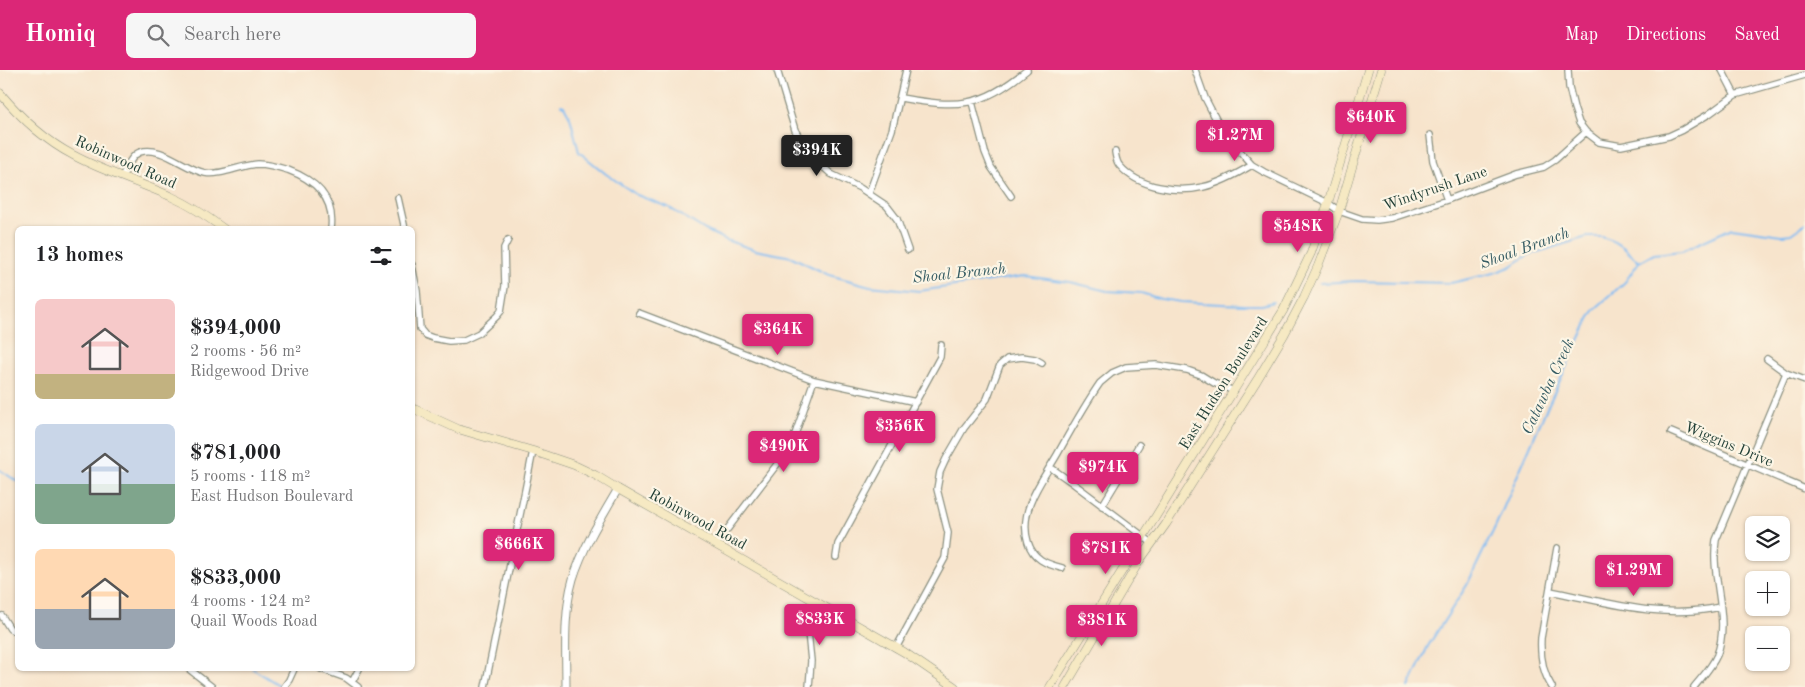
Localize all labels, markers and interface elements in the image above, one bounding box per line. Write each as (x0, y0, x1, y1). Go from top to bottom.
search box (126, 13, 476, 58)
icon: search (144, 21, 172, 49)
text: Homiq (25, 23, 96, 47)
text: Search here (184, 26, 281, 45)
text: Map (1565, 26, 1598, 44)
text: Directions (1626, 26, 1706, 44)
text: Saved (1734, 26, 1780, 44)
pin: $640K (1336, 102, 1406, 144)
text: $640K (1346, 110, 1396, 126)
pin: $1.27M (1194, 119, 1276, 162)
text: $1.27M (1207, 128, 1263, 144)
street label: Robinwood Road (72, 134, 179, 193)
pin: $394K (782, 134, 852, 177)
text: $394K (792, 143, 842, 159)
street label: Windyrush Lane (1382, 165, 1489, 214)
pin: $548K (1263, 210, 1333, 253)
text: $548K (1273, 219, 1323, 235)
water label: Shoal Branch (1478, 225, 1572, 272)
icon: filters (367, 242, 395, 270)
text: 13 homes (35, 245, 123, 266)
water label: Shoal Branch (912, 261, 1007, 287)
pin: $364K (743, 314, 813, 356)
street label: East Hudson Boulevard (1177, 315, 1271, 453)
text: $394,000 (190, 318, 281, 339)
icon: home (75, 319, 135, 379)
text: $364K (753, 322, 803, 338)
water label: Catawba Creek (1520, 336, 1578, 437)
text: 2 rooms · 56 m² (190, 344, 301, 360)
text: Ridgewood Drive (190, 364, 309, 380)
pin: $356K (865, 410, 935, 453)
text: $356K (875, 419, 925, 435)
street label: Wiggins Drive (1682, 420, 1775, 471)
pin: $490K (749, 430, 819, 473)
text: $490K (759, 439, 809, 455)
text: $781,000 (190, 443, 281, 464)
icon: home (75, 444, 135, 504)
pin: $974K (1068, 452, 1138, 494)
text: $974K (1078, 460, 1128, 476)
text: 5 rooms · 118 m² (190, 469, 310, 485)
street label: Robinwood Road (646, 487, 749, 553)
text: East Hudson Boulevard (190, 489, 353, 505)
map controls (1745, 516, 1790, 671)
button: layers (1745, 516, 1790, 561)
pin: $666K (484, 528, 554, 571)
pin: $781K (1071, 532, 1141, 575)
text: $666K (494, 537, 544, 553)
text: $781K (1081, 541, 1131, 557)
pin: $1.29M (1593, 554, 1675, 597)
text: $1.29M (1606, 563, 1662, 579)
text: $833,000 (190, 568, 281, 589)
icon: home (75, 569, 135, 629)
button: + (1745, 571, 1790, 616)
text: 4 rooms · 124 m² (190, 594, 310, 610)
pin: $833K (785, 604, 855, 646)
pin: $381K (1067, 604, 1137, 647)
text: $833K (795, 612, 845, 628)
text: $381K (1077, 613, 1127, 629)
text: Quail Woods Road (190, 614, 318, 630)
button: − (1745, 626, 1790, 671)

